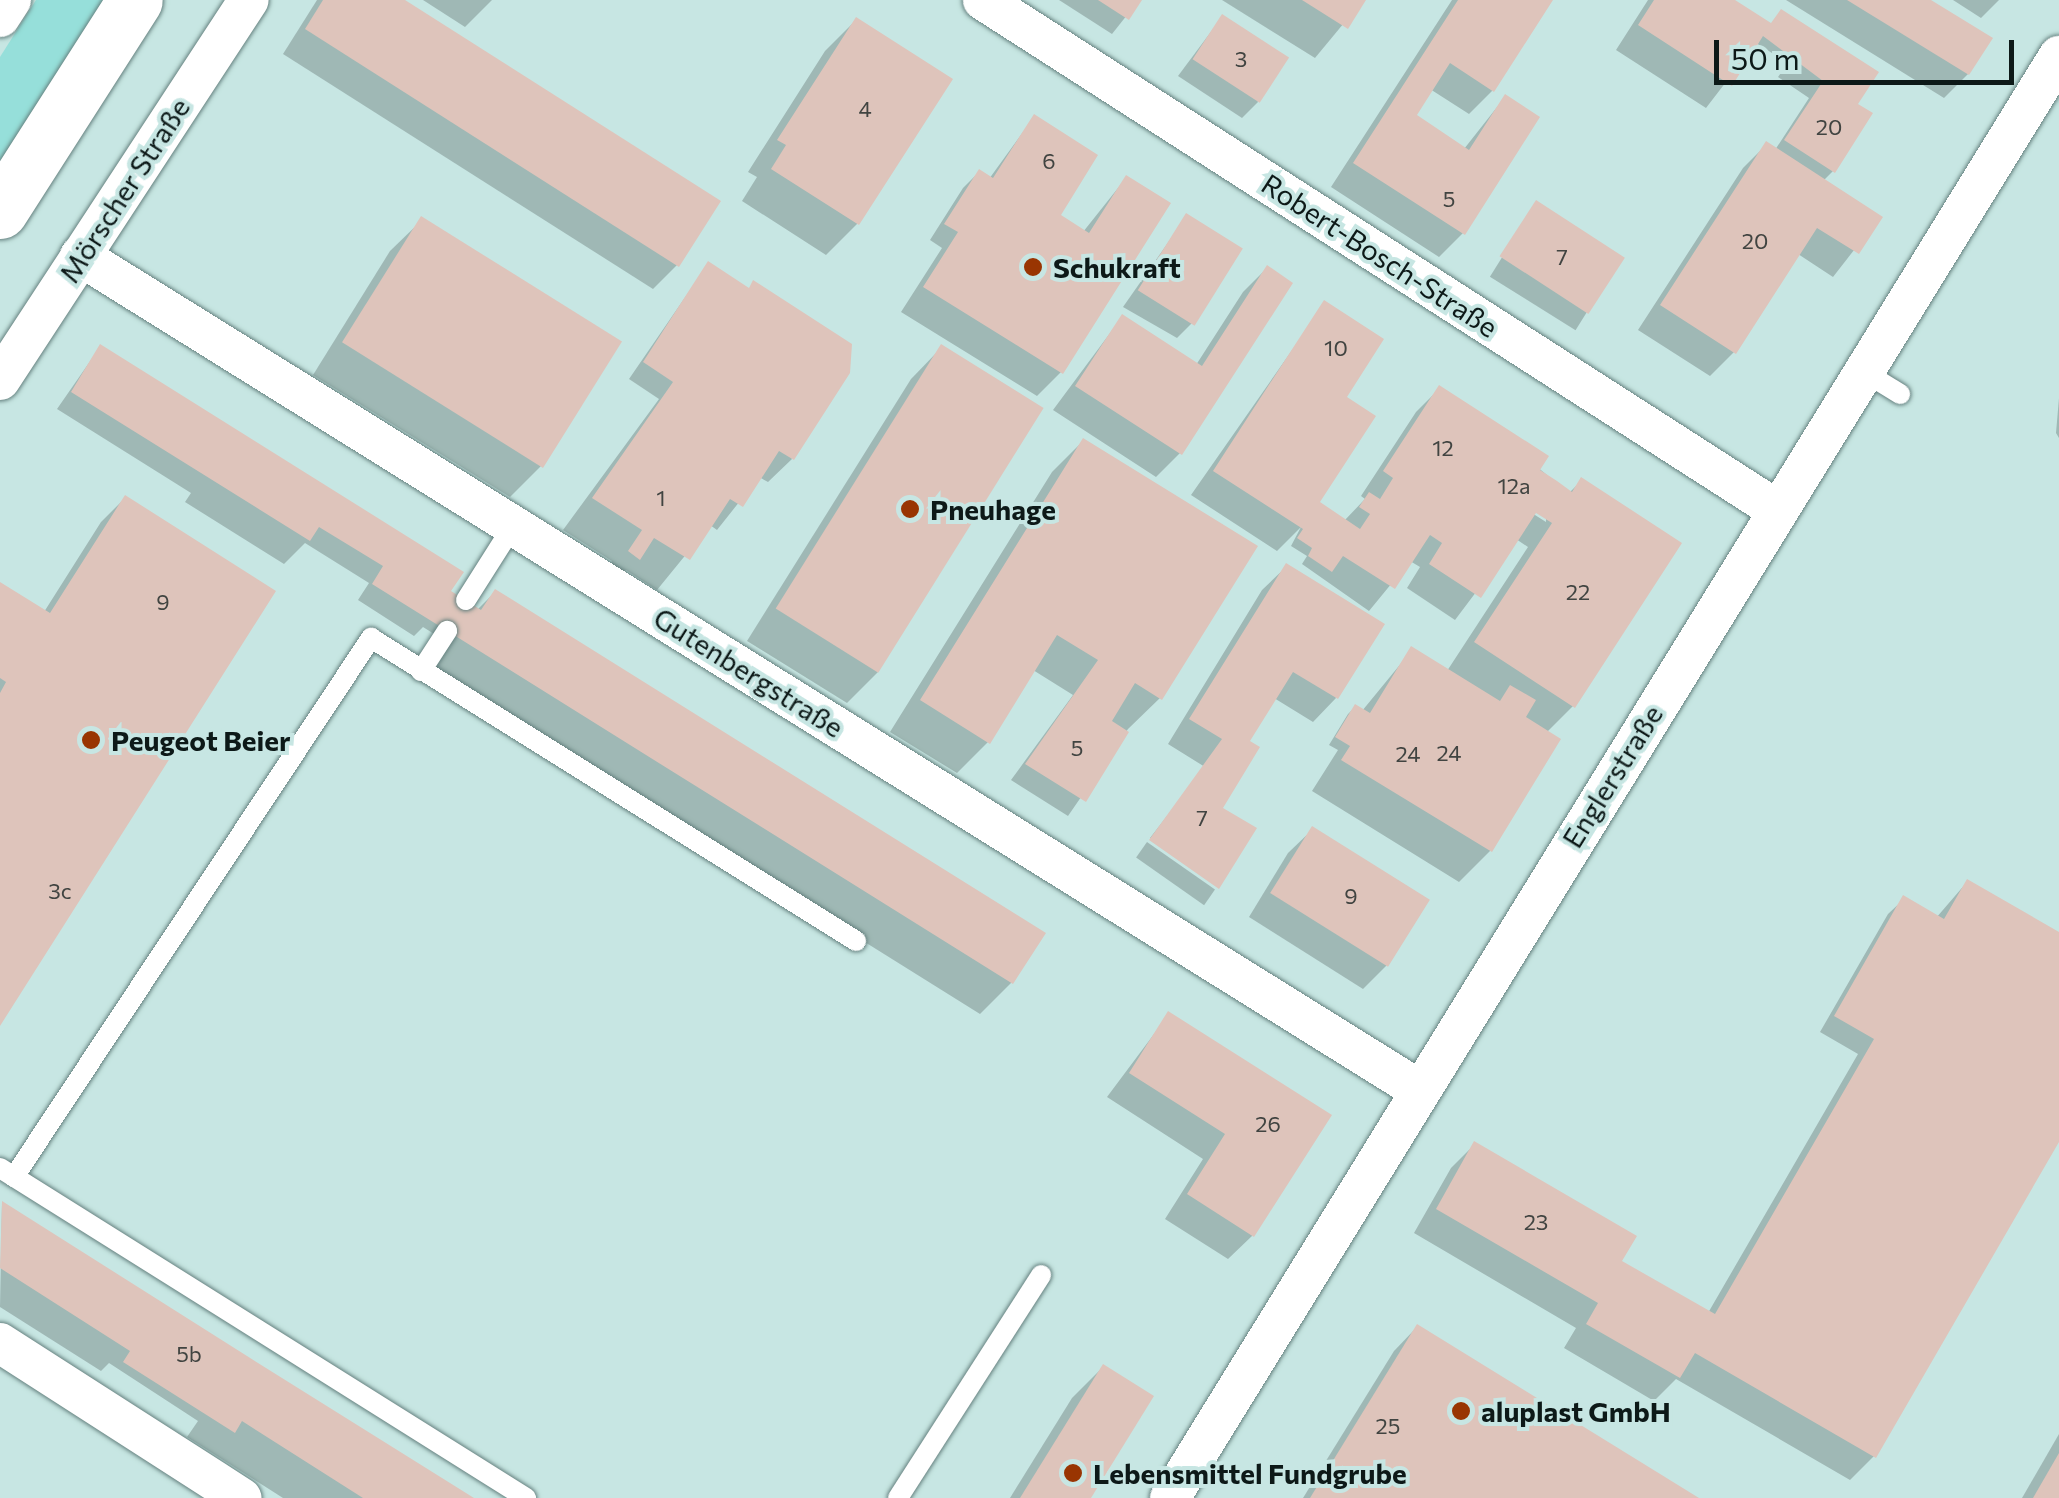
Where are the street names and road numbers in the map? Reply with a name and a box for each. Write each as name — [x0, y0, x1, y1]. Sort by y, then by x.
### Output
street label: Mörscher Straße — [52, 92, 196, 288]
street label: Robert-Bosch-Straße — [1256, 166, 1504, 344]
street label: Gutenbergstraße — [648, 600, 850, 744]
street label: Englerstraße — [1555, 698, 1669, 854]

